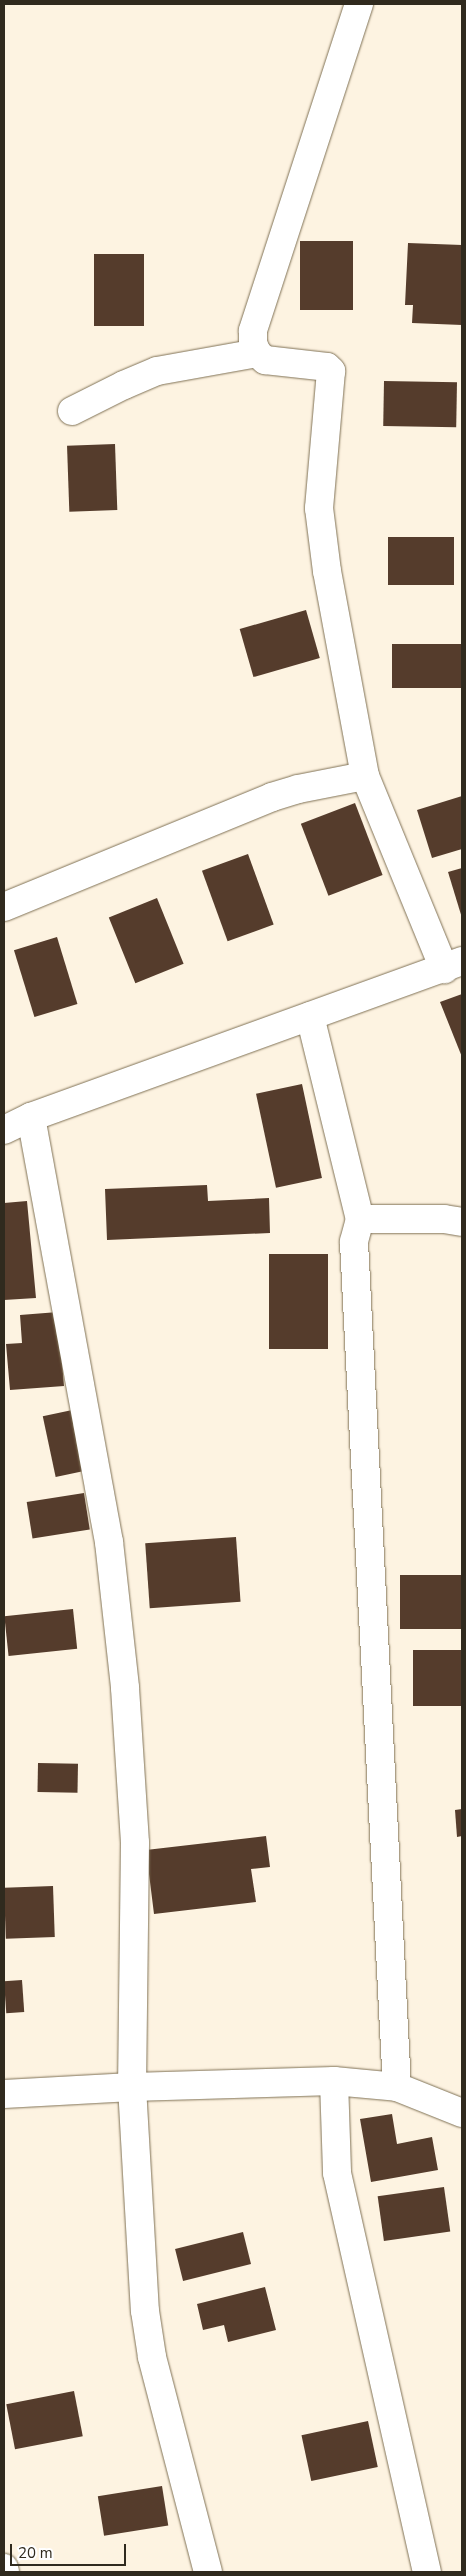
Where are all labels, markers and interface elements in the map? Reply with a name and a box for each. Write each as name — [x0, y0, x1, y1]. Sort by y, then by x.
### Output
scale bar — [12, 2534, 129, 2566]
text: 20 m — [18, 2543, 53, 2563]

